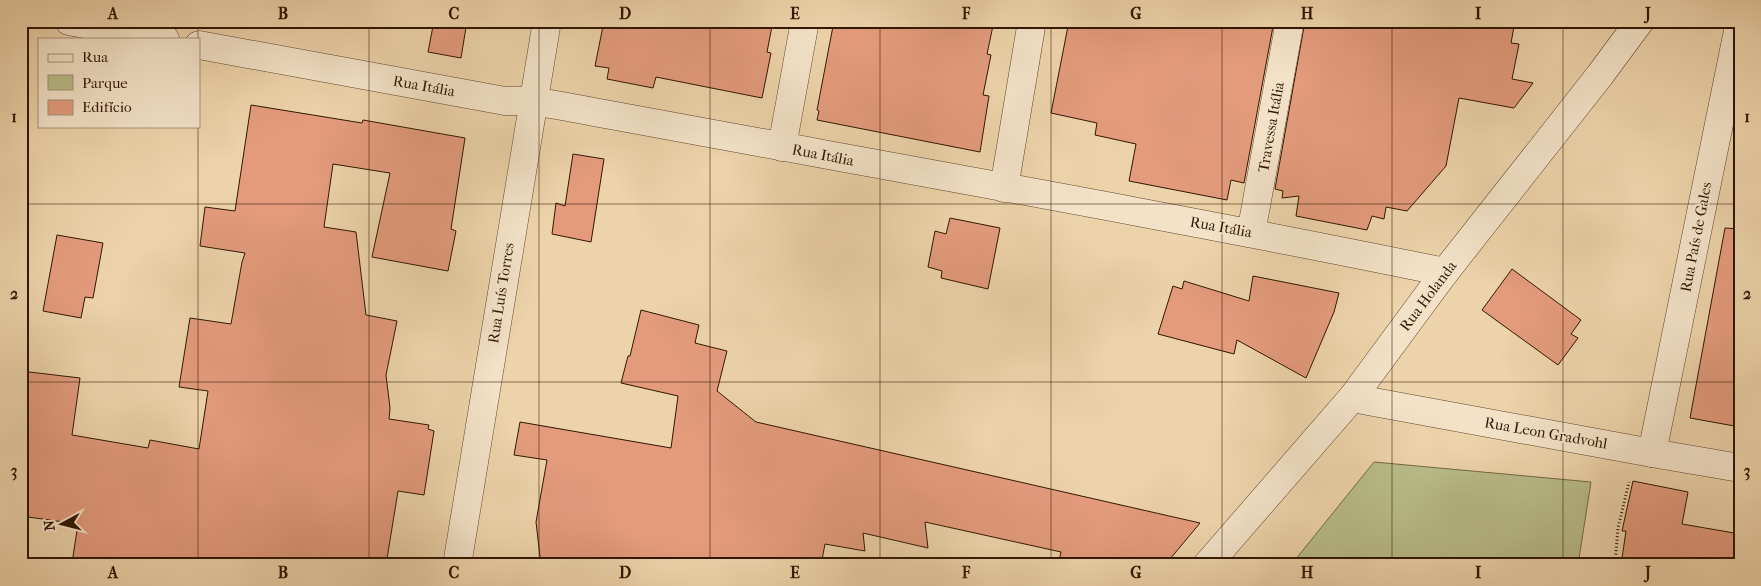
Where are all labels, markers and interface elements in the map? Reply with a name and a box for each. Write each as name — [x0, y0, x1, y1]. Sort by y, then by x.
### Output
text: A — [107, 4, 119, 23]
text: B — [278, 4, 288, 23]
text: C — [449, 4, 460, 23]
text: D — [619, 4, 631, 23]
text: E — [790, 4, 800, 23]
text: F — [961, 4, 971, 23]
text: G — [1130, 4, 1142, 23]
text: H — [1301, 4, 1314, 23]
text: I — [1475, 4, 1482, 23]
text: J — [1643, 4, 1651, 24]
legend — [38, 38, 200, 128]
text: Rua — [82, 48, 109, 66]
street label: Rua Itália — [392, 72, 458, 100]
text: Parque — [82, 74, 128, 92]
street label: Travessa Itália — [1254, 79, 1288, 174]
text: Edifício — [82, 98, 132, 116]
text: 1 — [11, 107, 17, 126]
text: 1 — [1744, 107, 1750, 126]
street label: Rua Itália — [790, 140, 857, 170]
street label: Rua País de Gales — [1677, 180, 1716, 294]
street label: Rua Itália — [1189, 213, 1255, 241]
street label: Rua Luís Torres — [484, 241, 518, 345]
street label: Rua Holanda — [1396, 256, 1461, 335]
text: 2 — [10, 284, 18, 303]
text: 2 — [1743, 284, 1751, 303]
street label: Rua Leon Gradvohl — [1483, 413, 1609, 453]
text: 3 — [11, 461, 17, 481]
text: 3 — [1744, 461, 1750, 481]
north arrow — [38, 498, 88, 548]
text: N — [40, 519, 59, 532]
text: A — [107, 563, 119, 582]
text: B — [278, 563, 288, 582]
text: C — [449, 563, 460, 582]
text: D — [619, 563, 631, 582]
text: E — [790, 563, 800, 582]
text: F — [961, 563, 971, 582]
text: G — [1130, 563, 1142, 582]
text: H — [1301, 563, 1314, 582]
text: I — [1475, 563, 1482, 582]
text: J — [1643, 563, 1651, 583]

